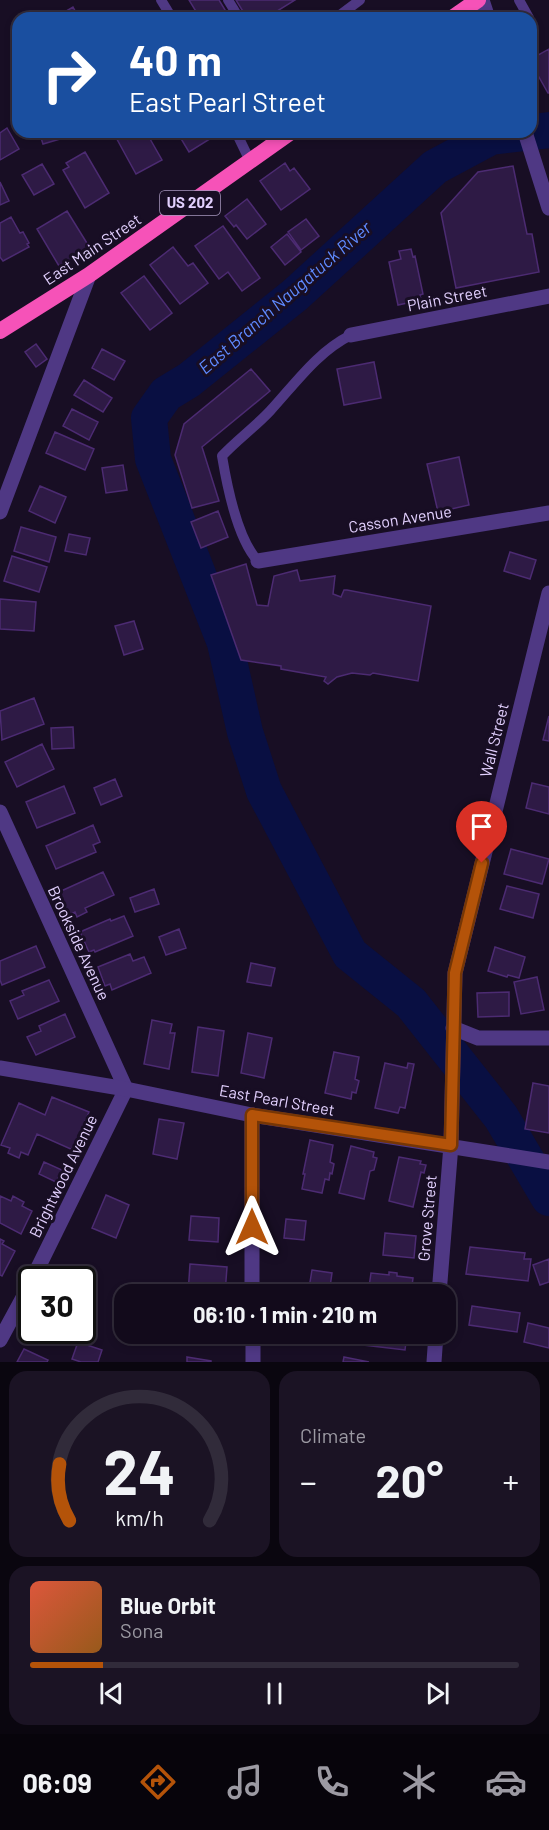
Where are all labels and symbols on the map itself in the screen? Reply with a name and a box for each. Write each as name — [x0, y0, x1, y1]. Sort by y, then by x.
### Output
road number: US 202 — [160, 191, 220, 215]
street label: East Main Street — [39, 209, 144, 288]
water label: East Branch Naugatuck River — [194, 216, 376, 378]
street label: Plain Street — [405, 280, 488, 315]
street label: Casson Avenue — [347, 501, 453, 536]
street label: Wall Street — [475, 701, 512, 779]
pin — [456, 801, 507, 863]
street label: Brookside Avenue — [45, 882, 114, 1003]
street label: East Pearl Street — [218, 1080, 336, 1119]
street label: Brightwood Avenue — [25, 1111, 101, 1240]
street label: Grove Street — [413, 1174, 440, 1262]
position arrow — [220, 1195, 284, 1259]
speed limit sign: 30 — [18, 1266, 96, 1344]

